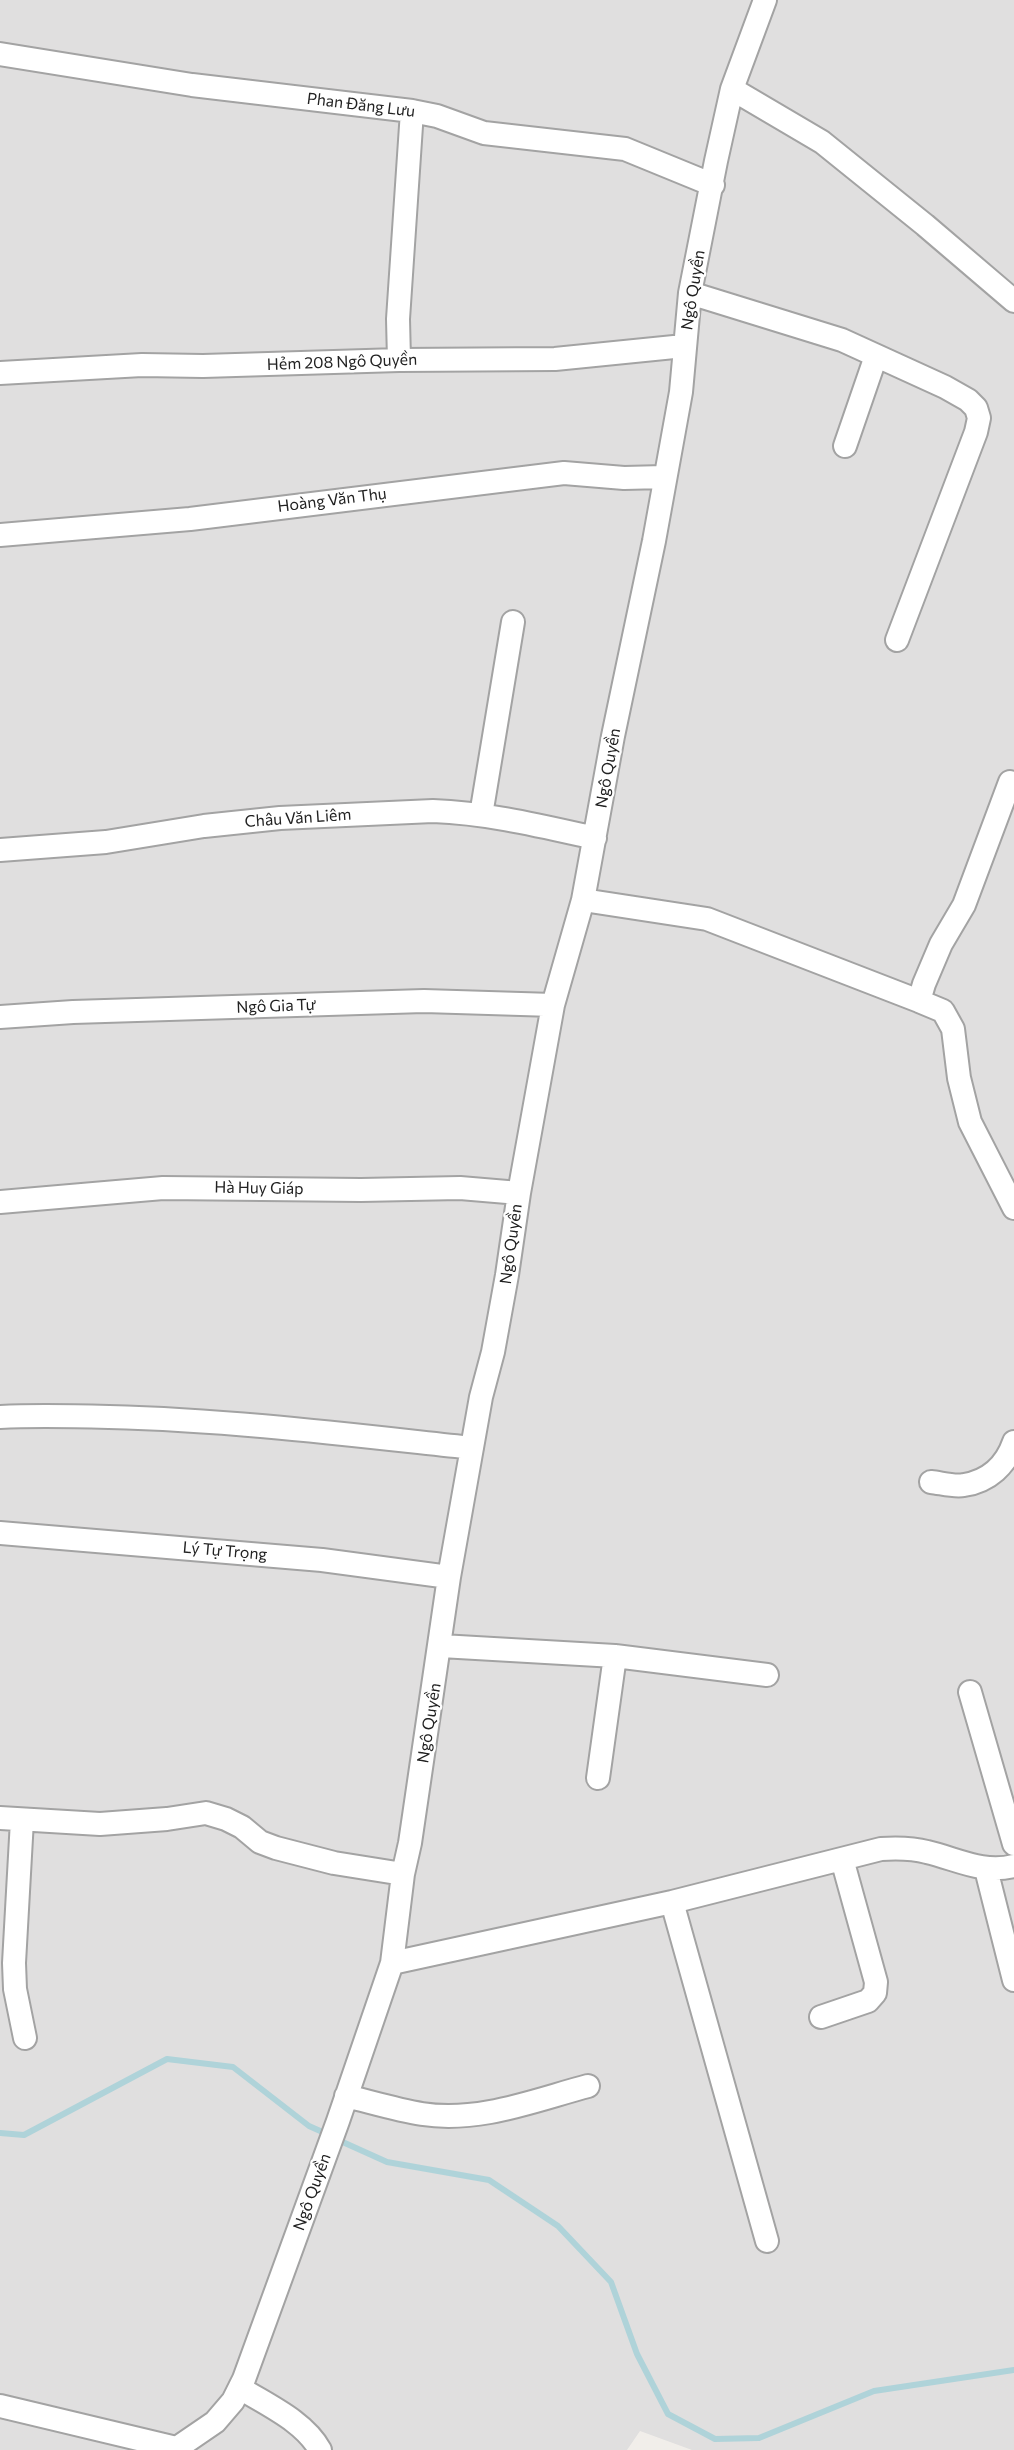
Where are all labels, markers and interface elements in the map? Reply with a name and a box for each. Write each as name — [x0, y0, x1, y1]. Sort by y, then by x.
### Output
street label: Phan Đăng Lưu — [306, 89, 416, 121]
street label: Ngô Quyền — [677, 249, 709, 331]
street label: Hẻm 208 Ngô Quyền — [267, 350, 417, 374]
street label: Hoàng Văn Thụ — [276, 484, 388, 516]
street label: Ngô Quyền — [592, 727, 624, 809]
street label: Châu Văn Liêm — [244, 805, 352, 831]
street label: Ngô Gia Tự — [236, 995, 316, 1017]
street label: Hà Huy Giáp — [214, 1178, 304, 1198]
street label: Ngô Quyền — [496, 1203, 526, 1285]
street label: Lý Tự Trọng — [182, 1538, 268, 1564]
street label: Ngô Quyền — [413, 1682, 445, 1764]
street label: Ngô Quyền — [289, 2151, 335, 2233]

